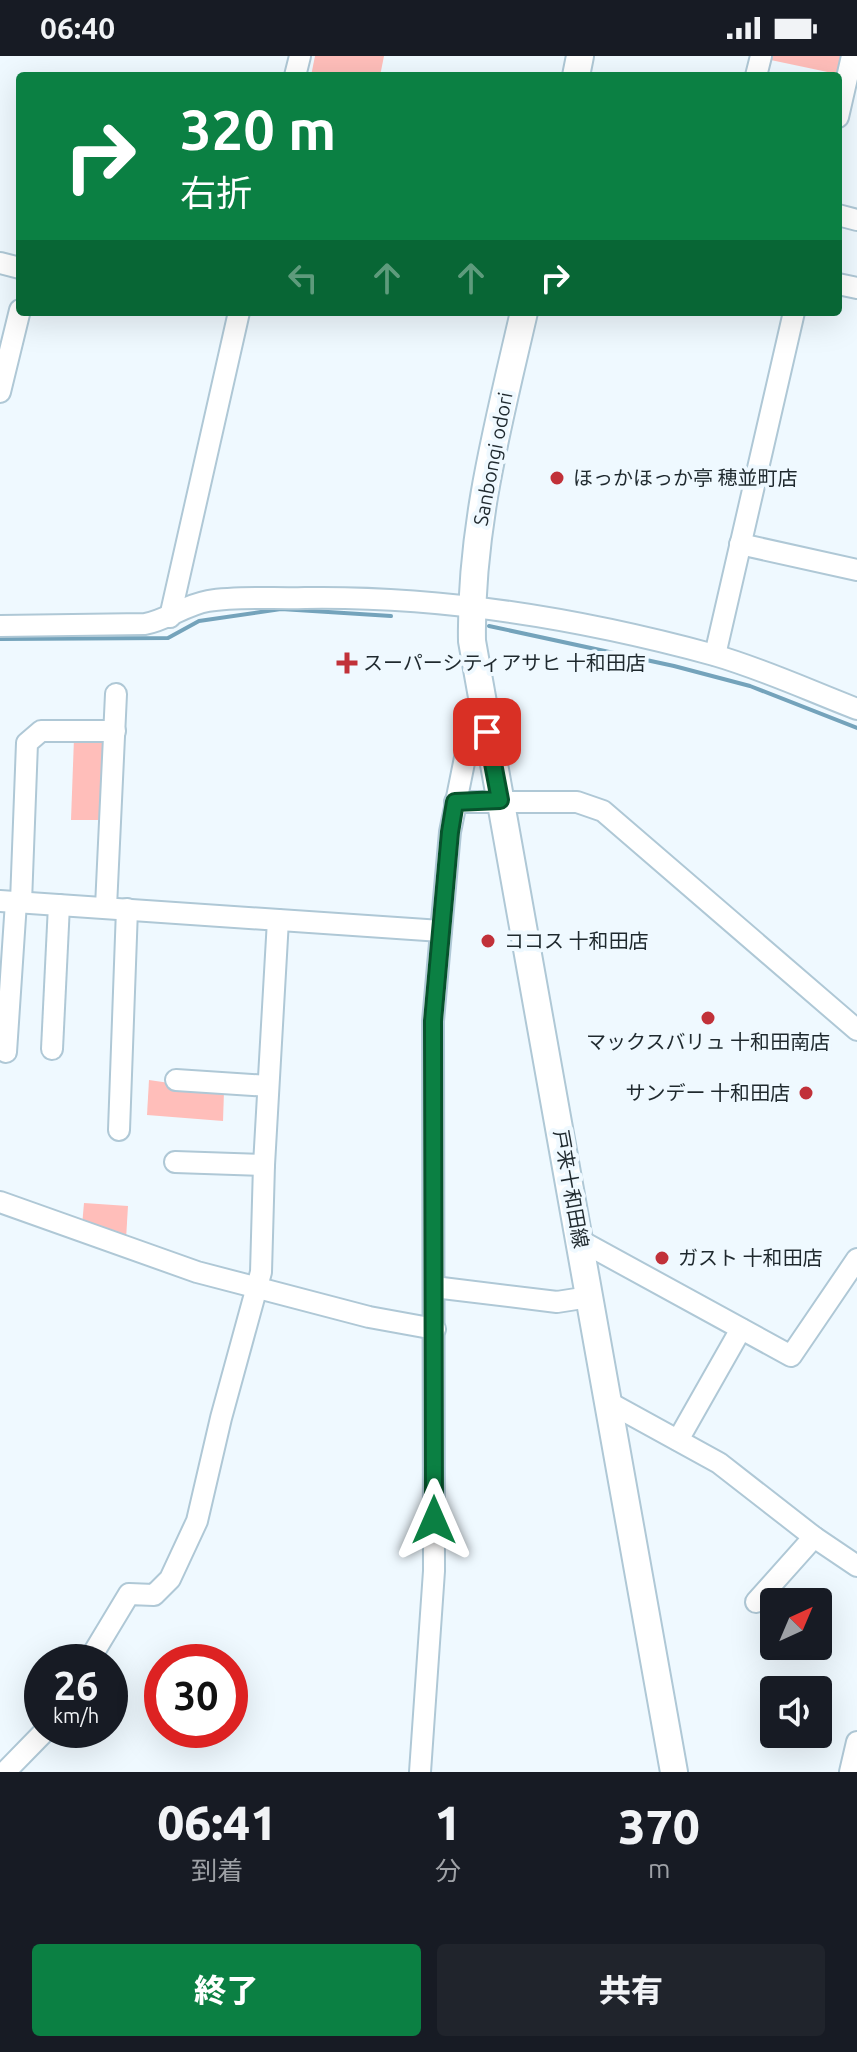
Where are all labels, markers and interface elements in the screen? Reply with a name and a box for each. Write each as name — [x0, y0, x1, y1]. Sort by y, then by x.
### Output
text: 06:40 — [40, 11, 115, 45]
text: 320 m — [180, 98, 336, 161]
icon: right — [48, 104, 152, 208]
text: 右折 — [180, 172, 252, 213]
icon: left — [281, 256, 325, 300]
icon: ahead — [365, 256, 409, 300]
icon: ahead — [449, 256, 493, 300]
icon: right — [533, 256, 577, 300]
street label: Sanbongi odori — [468, 390, 517, 528]
place label: ほっかほっか亭 穂並町店 — [573, 466, 798, 489]
marker: ほっかほっか亭 穂並町店 — [548, 469, 566, 487]
place label: スーパーシティアサヒ 十和田店 — [363, 651, 646, 674]
marker: スーパーシティアサヒ 十和田店 — [338, 654, 356, 672]
pin — [453, 698, 521, 766]
icon: arrive — [465, 710, 509, 754]
place label: ココス 十和田店 — [504, 929, 649, 952]
marker: ココス 十和田店 — [479, 932, 497, 950]
marker: マックスバリュ 十和田南店 — [699, 1009, 717, 1027]
place label: マックスバリュ 十和田南店 — [586, 1030, 830, 1053]
place label: サンデー 十和田店 — [625, 1081, 790, 1104]
marker: サンデー 十和田店 — [797, 1084, 815, 1102]
street label: 戸来十和田線 — [550, 1128, 593, 1250]
place label: ガスト 十和田店 — [678, 1246, 823, 1269]
marker: ガスト 十和田店 — [653, 1249, 671, 1267]
position arrow — [392, 1478, 476, 1562]
north arrow — [760, 1588, 832, 1660]
map controls — [760, 1588, 832, 1748]
speed limit sign: 30 — [144, 1644, 248, 1748]
text: 26 — [53, 1663, 99, 1708]
button: sound — [760, 1676, 832, 1748]
text: km/h — [53, 1704, 99, 1727]
text: 06:41 — [157, 1795, 277, 1849]
text: 1 — [434, 1795, 461, 1849]
text: 370 — [619, 1799, 700, 1853]
text: m — [648, 1854, 670, 1883]
text: 到着 — [191, 1856, 243, 1885]
text: 分 — [435, 1856, 461, 1885]
button: 終了 — [32, 1944, 421, 2036]
button: 共有 — [437, 1944, 825, 2036]

